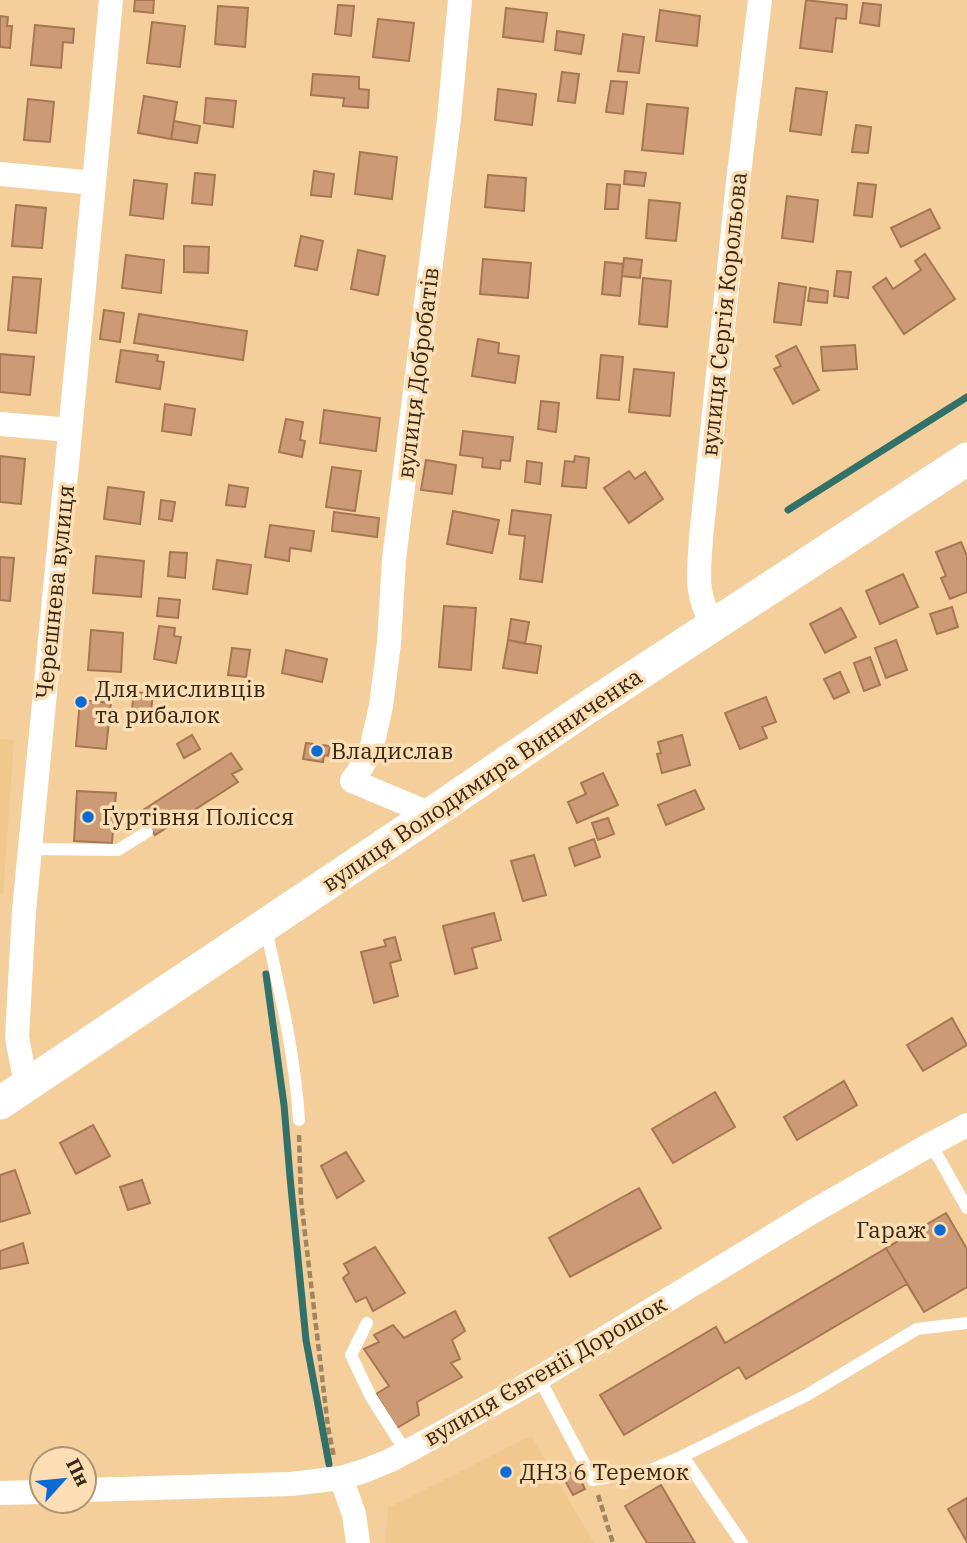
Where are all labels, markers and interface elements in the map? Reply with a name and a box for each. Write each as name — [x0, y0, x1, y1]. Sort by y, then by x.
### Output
street label: вулиця Сергія Корольова — [693, 170, 753, 458]
street label: вулиця Добробатів — [389, 265, 445, 480]
street label: Черешнева вулиця — [28, 483, 80, 701]
street label: вулиця Володимира Винниченка — [316, 661, 647, 898]
place label: Для мисливців та рибалок — [95, 673, 266, 729]
marker: Для мисливців та рибалок — [73, 694, 89, 710]
place label: Владислав — [331, 735, 453, 765]
marker: Владислав — [309, 743, 325, 759]
place label: Ґуртівня Полісся — [102, 801, 294, 831]
marker: Ґуртівня Полісся — [80, 809, 96, 825]
place label: Гараж — [856, 1214, 927, 1244]
marker: Гараж — [932, 1222, 948, 1238]
street label: вулиця Євгенії Дорошок — [418, 1288, 672, 1452]
north arrow — [28, 1445, 98, 1515]
text: Пн — [61, 1454, 95, 1490]
place label: ДНЗ 6 Теремок — [520, 1456, 690, 1486]
marker: ДНЗ 6 Теремок — [498, 1464, 514, 1480]

